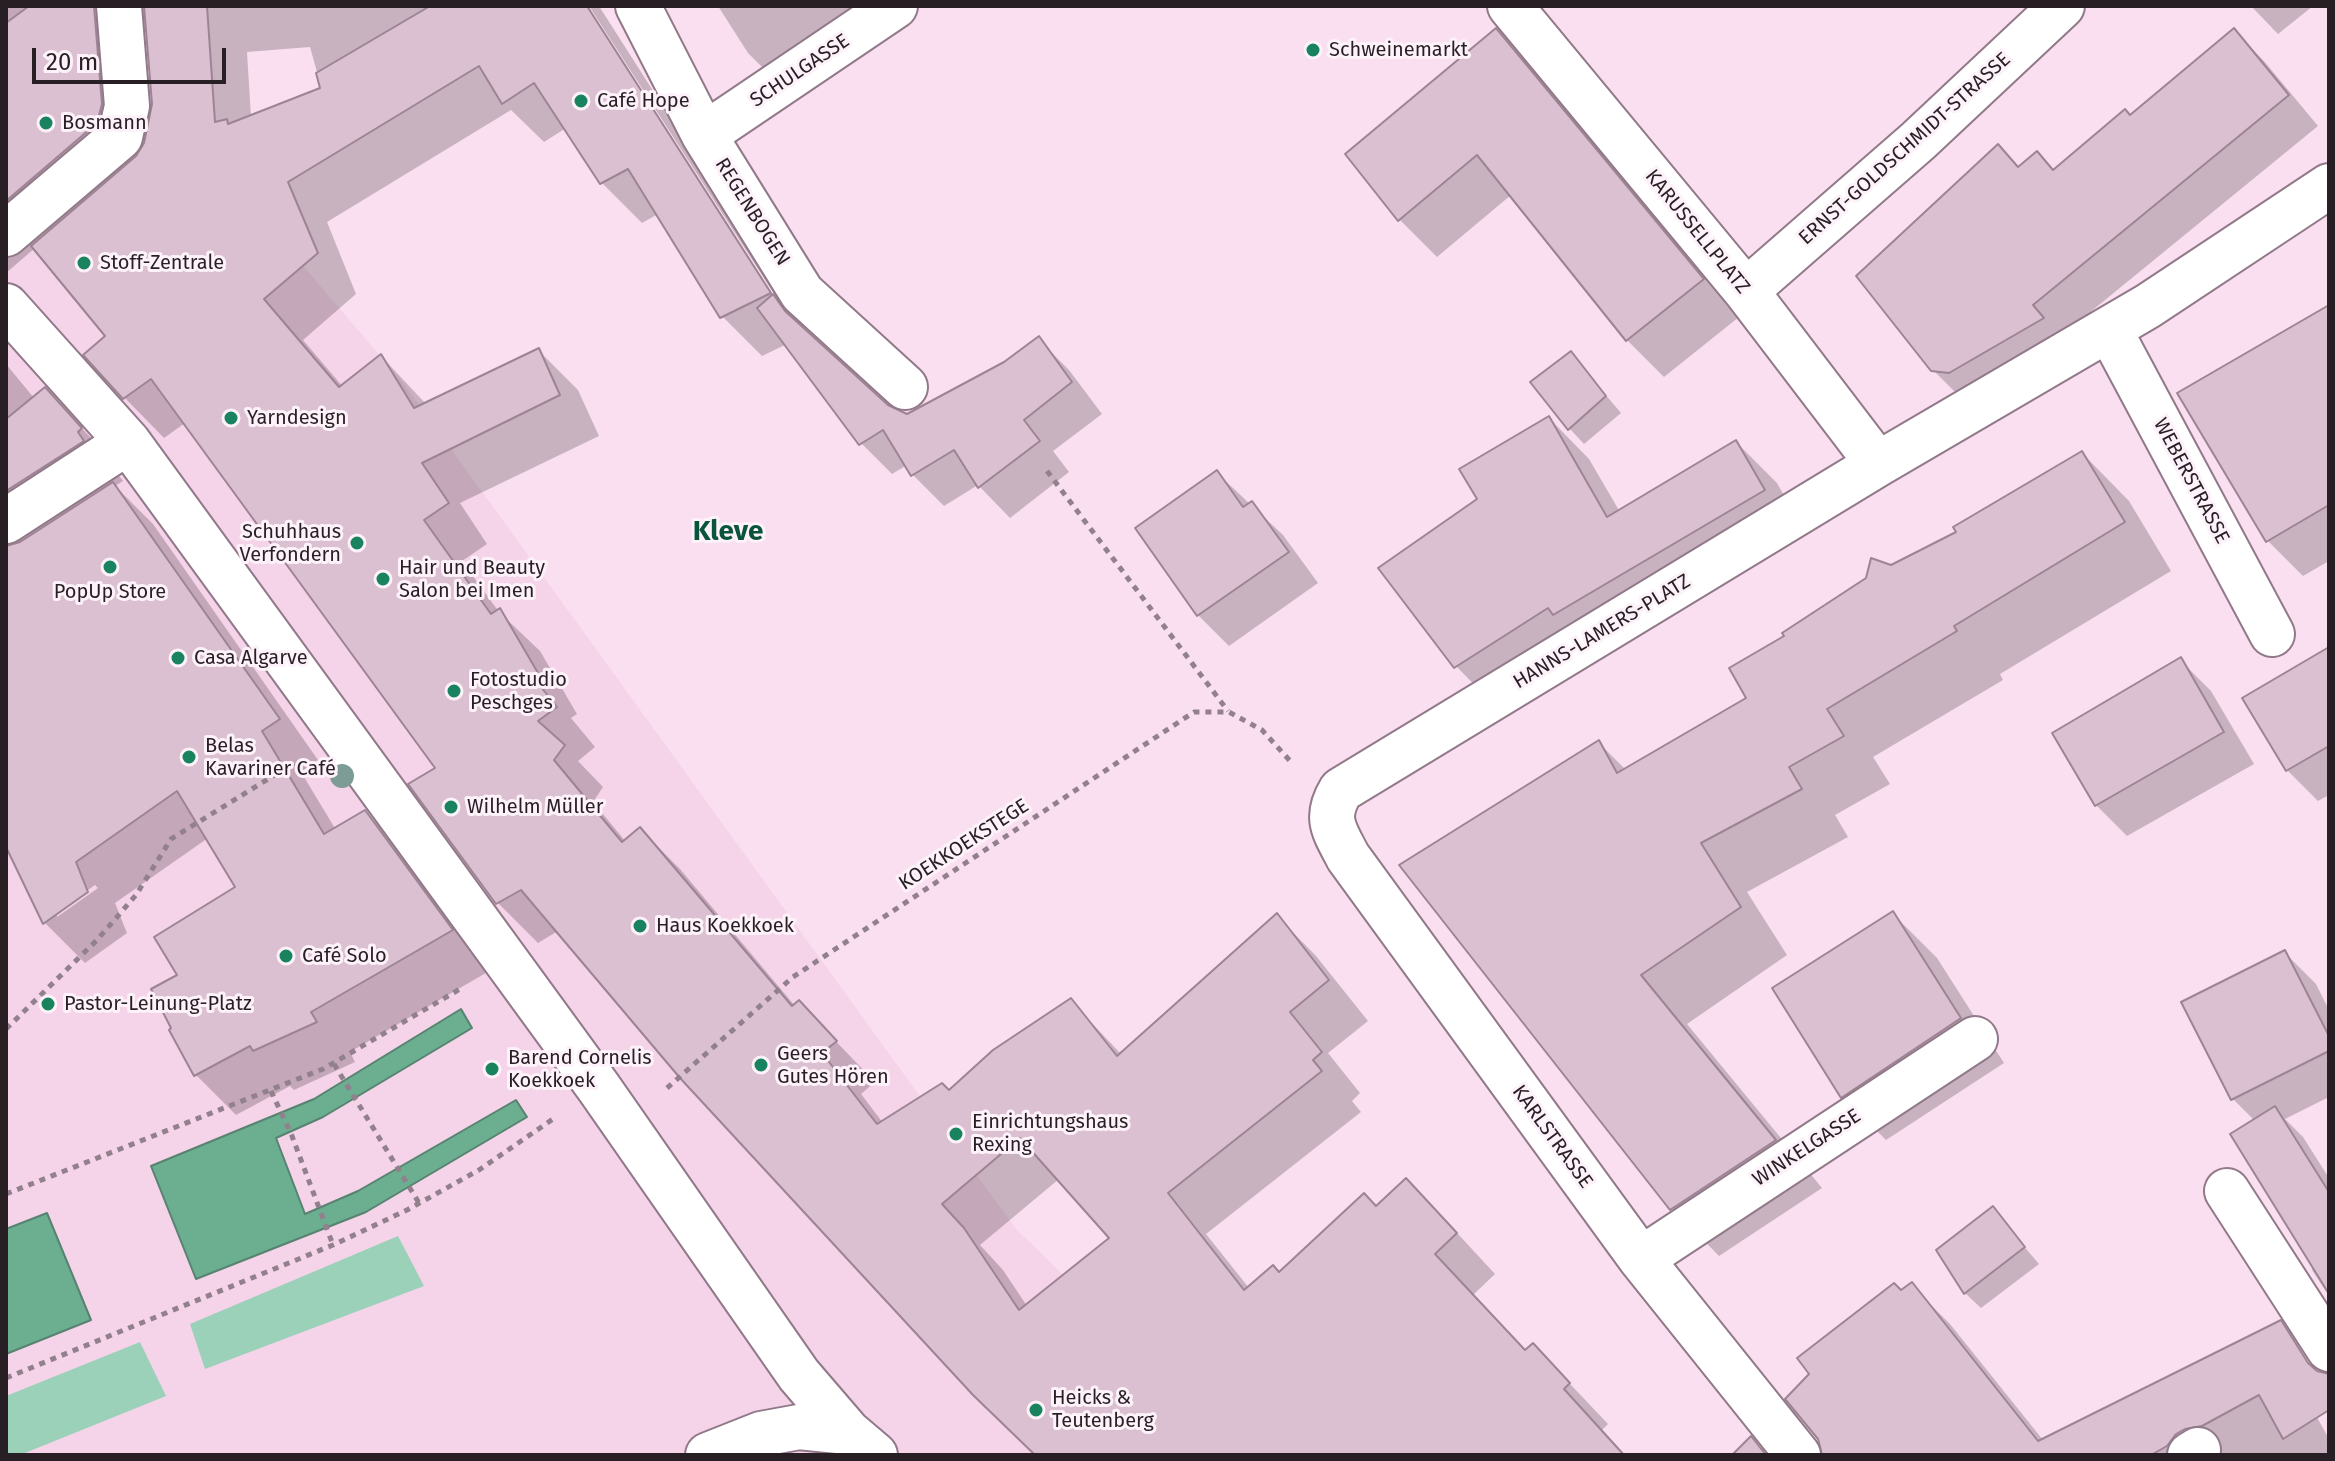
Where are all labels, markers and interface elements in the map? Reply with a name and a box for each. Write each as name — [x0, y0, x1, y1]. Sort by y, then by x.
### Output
street label: SCHULGASSE — [746, 29, 854, 113]
scale bar — [36, 32, 230, 82]
place label: Schweinemarkt — [1329, 38, 1468, 62]
marker: Schweinemarkt — [1304, 41, 1322, 59]
text: 20 m — [46, 48, 98, 76]
street label: ERNST-GOLDSCHMIDT-STRASSE — [1794, 48, 2016, 250]
place label: Café Hope — [597, 89, 690, 113]
marker: Café Hope — [572, 92, 590, 110]
place label: Bosmann — [62, 111, 147, 135]
marker: Bosmann — [37, 114, 55, 132]
street label: REGENBOGEN — [709, 154, 795, 270]
street label: KARUSSELLPLATZ — [1640, 165, 1754, 299]
place label: Stoff-Zentrale — [100, 251, 224, 275]
marker: Stoff-Zentrale — [75, 254, 93, 272]
place label: Yarndesign — [247, 406, 347, 430]
marker: Yarndesign — [222, 409, 240, 427]
street label: WEBERSTRASSE — [2148, 414, 2234, 548]
district label: Kleve — [693, 515, 763, 549]
place label: Schuhhaus Verfondern — [240, 520, 341, 567]
marker: Schuhhaus Verfondern — [348, 534, 366, 552]
place label: Hair und Beauty Salon bei Imen — [399, 556, 545, 603]
marker: PopUp Store — [101, 558, 119, 576]
marker: Hair und Beauty Salon bei Imen — [374, 570, 392, 588]
street label: HANNS-LAMERS-PLATZ — [1509, 570, 1695, 694]
place label: PopUp Store — [54, 580, 166, 604]
place label: Casa Algarve — [194, 646, 308, 670]
marker: Casa Algarve — [169, 649, 187, 667]
place label: Fotostudio Peschges — [470, 668, 567, 715]
marker: Fotostudio Peschges — [445, 682, 463, 700]
place label: Belas Kavariner Café — [205, 734, 336, 781]
marker: Belas Kavariner Café — [180, 748, 198, 766]
street label: KOEKKOEKSTEGE — [895, 794, 1033, 896]
place label: Wilhelm Müller — [467, 795, 603, 819]
marker: Wilhelm Müller — [442, 798, 460, 816]
place label: Haus Koekkoek — [656, 914, 794, 938]
marker: Haus Koekkoek — [631, 917, 649, 935]
place label: Café Solo — [302, 944, 387, 968]
marker: Café Solo — [277, 947, 295, 965]
place label: Pastor-Leinung-Platz — [64, 992, 252, 1016]
marker: Pastor-Leinung-Platz — [39, 995, 57, 1013]
place label: Geers Gutes Hören — [777, 1042, 889, 1089]
place label: Barend Cornelis Koekkoek — [508, 1046, 652, 1093]
marker: Geers Gutes Hören — [752, 1056, 770, 1074]
marker: Barend Cornelis Koekkoek — [483, 1060, 501, 1078]
street label: KARLSTRASSE — [1507, 1081, 1597, 1193]
street label: WINKELGASSE — [1748, 1104, 1866, 1192]
place label: Einrichtungshaus Rexing — [972, 1110, 1128, 1157]
marker: Einrichtungshaus Rexing — [947, 1125, 965, 1143]
place label: Heicks & Teutenberg — [1052, 1386, 1154, 1433]
marker: Heicks & Teutenberg — [1027, 1401, 1045, 1419]

